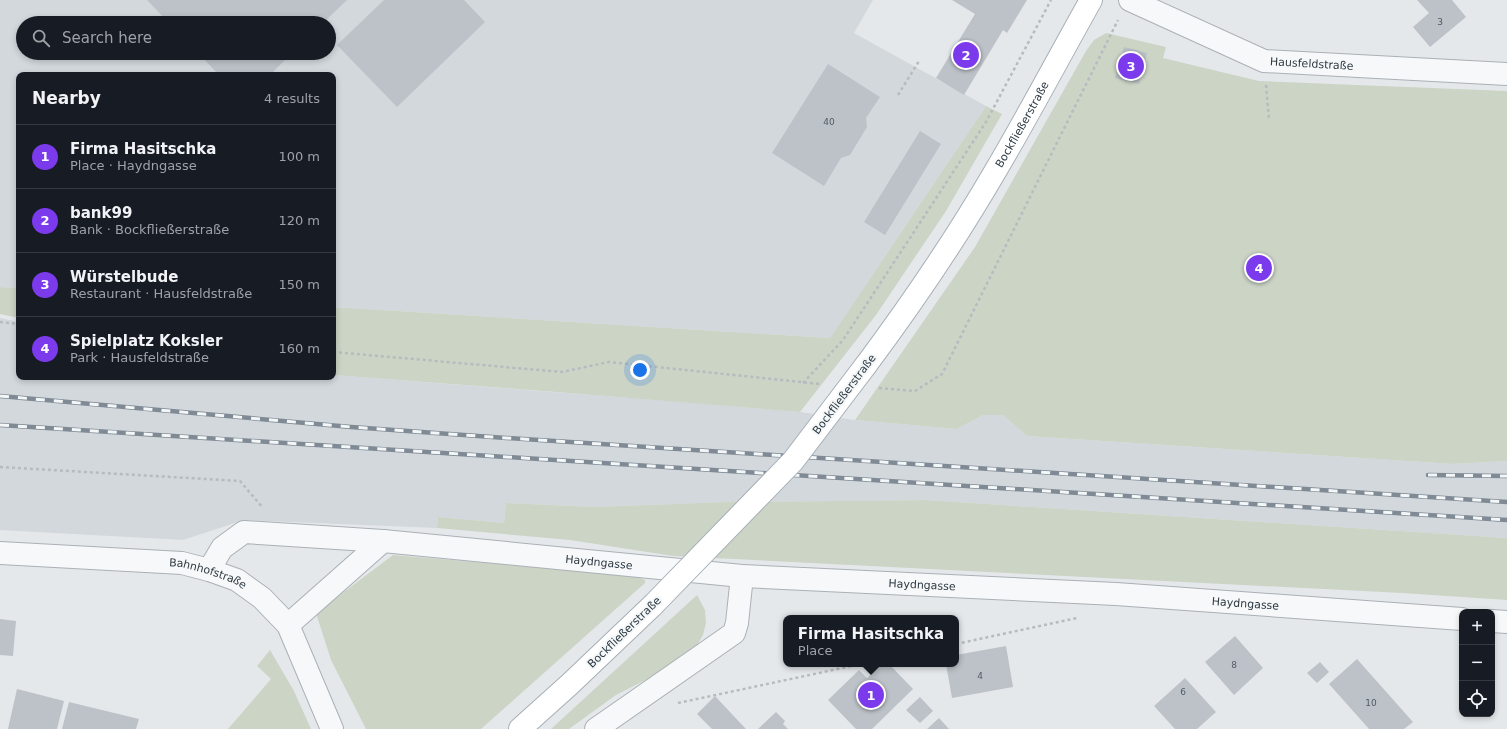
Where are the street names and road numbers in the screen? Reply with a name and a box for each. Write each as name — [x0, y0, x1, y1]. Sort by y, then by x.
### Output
street label: Hausfeldstraße — [1270, 55, 1354, 73]
street label: Bockfließerstraße — [993, 79, 1052, 170]
street label: Bockfließerstraße — [810, 352, 879, 437]
street label: Haydngasse — [565, 553, 633, 572]
street label: Bahnhofstraße — [169, 556, 249, 592]
street label: Haydngasse — [888, 577, 956, 593]
street label: Bockfließerstraße — [585, 594, 664, 671]
street label: Haydngasse — [1211, 595, 1280, 613]

